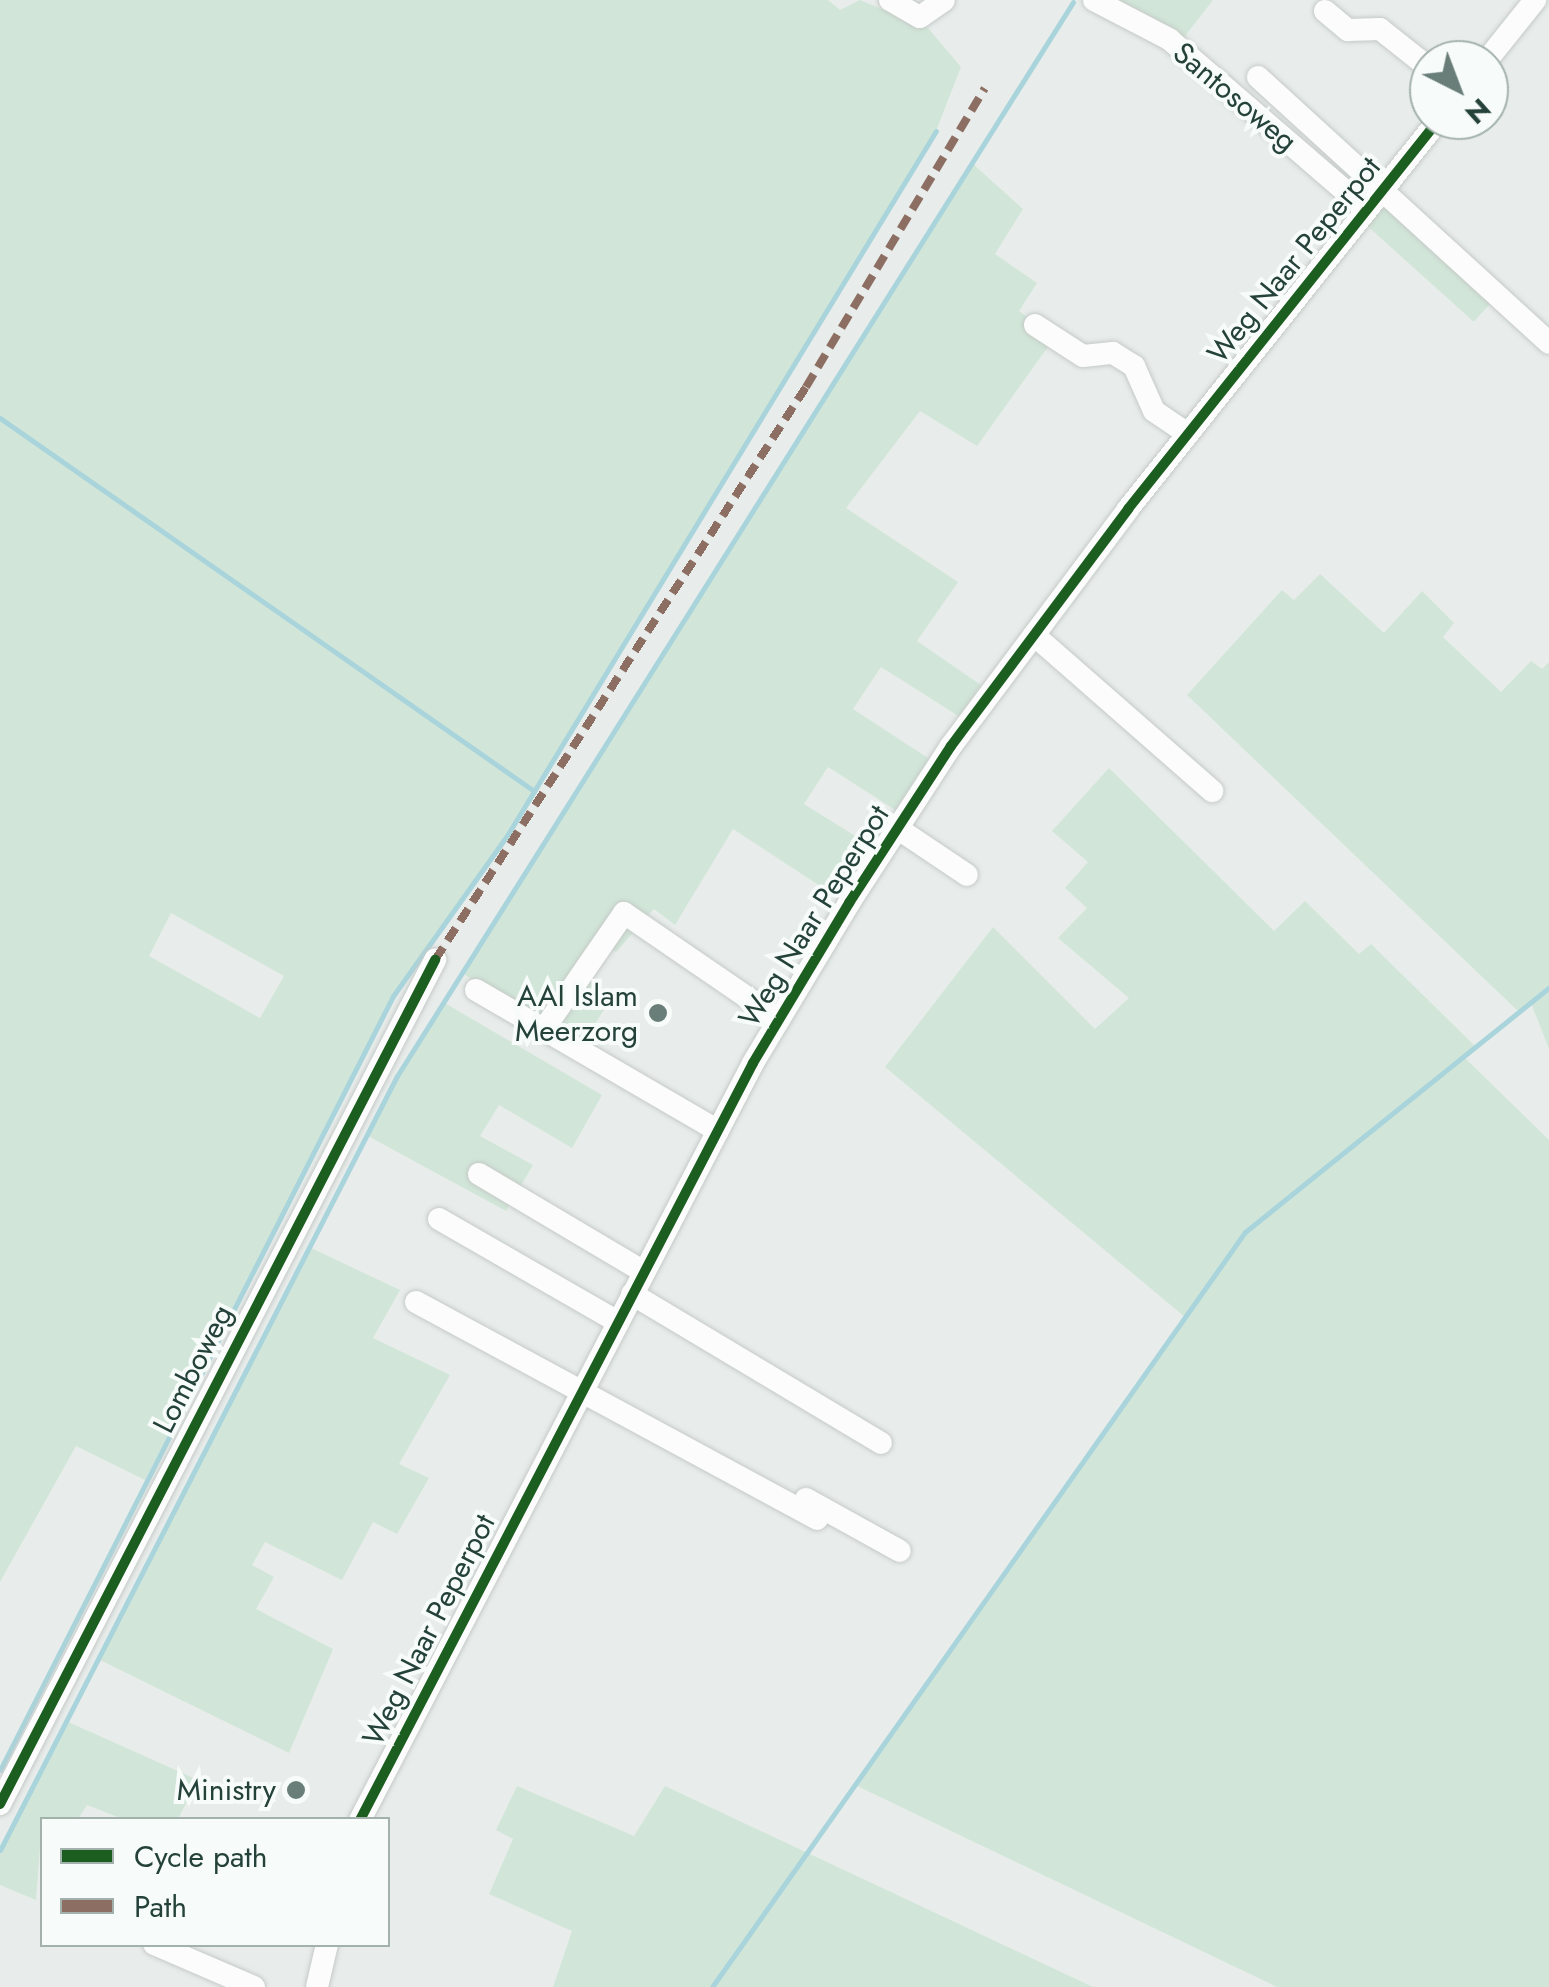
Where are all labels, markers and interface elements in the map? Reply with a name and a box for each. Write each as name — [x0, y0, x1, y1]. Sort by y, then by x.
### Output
street label: Santosoweg — [1166, 35, 1304, 159]
north arrow — [1409, 40, 1509, 140]
text: N — [1456, 89, 1500, 134]
street label: Weg Naar Peperpot — [1200, 150, 1388, 370]
street label: Weg Naar Peperpot — [731, 798, 897, 1034]
place label: AAI Islam Meerzorg — [515, 978, 638, 1048]
marker: AAI Islam Meerzorg — [647, 1002, 669, 1024]
street label: Lomboweg — [145, 1299, 241, 1439]
street label: Weg Naar Peperpot — [355, 1508, 503, 1752]
place label: Ministry — [177, 1772, 276, 1808]
marker: Ministry — [285, 1779, 307, 1801]
legend — [40, 1817, 390, 1947]
text: Cycle path — [134, 1835, 267, 1878]
text: Path — [134, 1885, 187, 1928]

